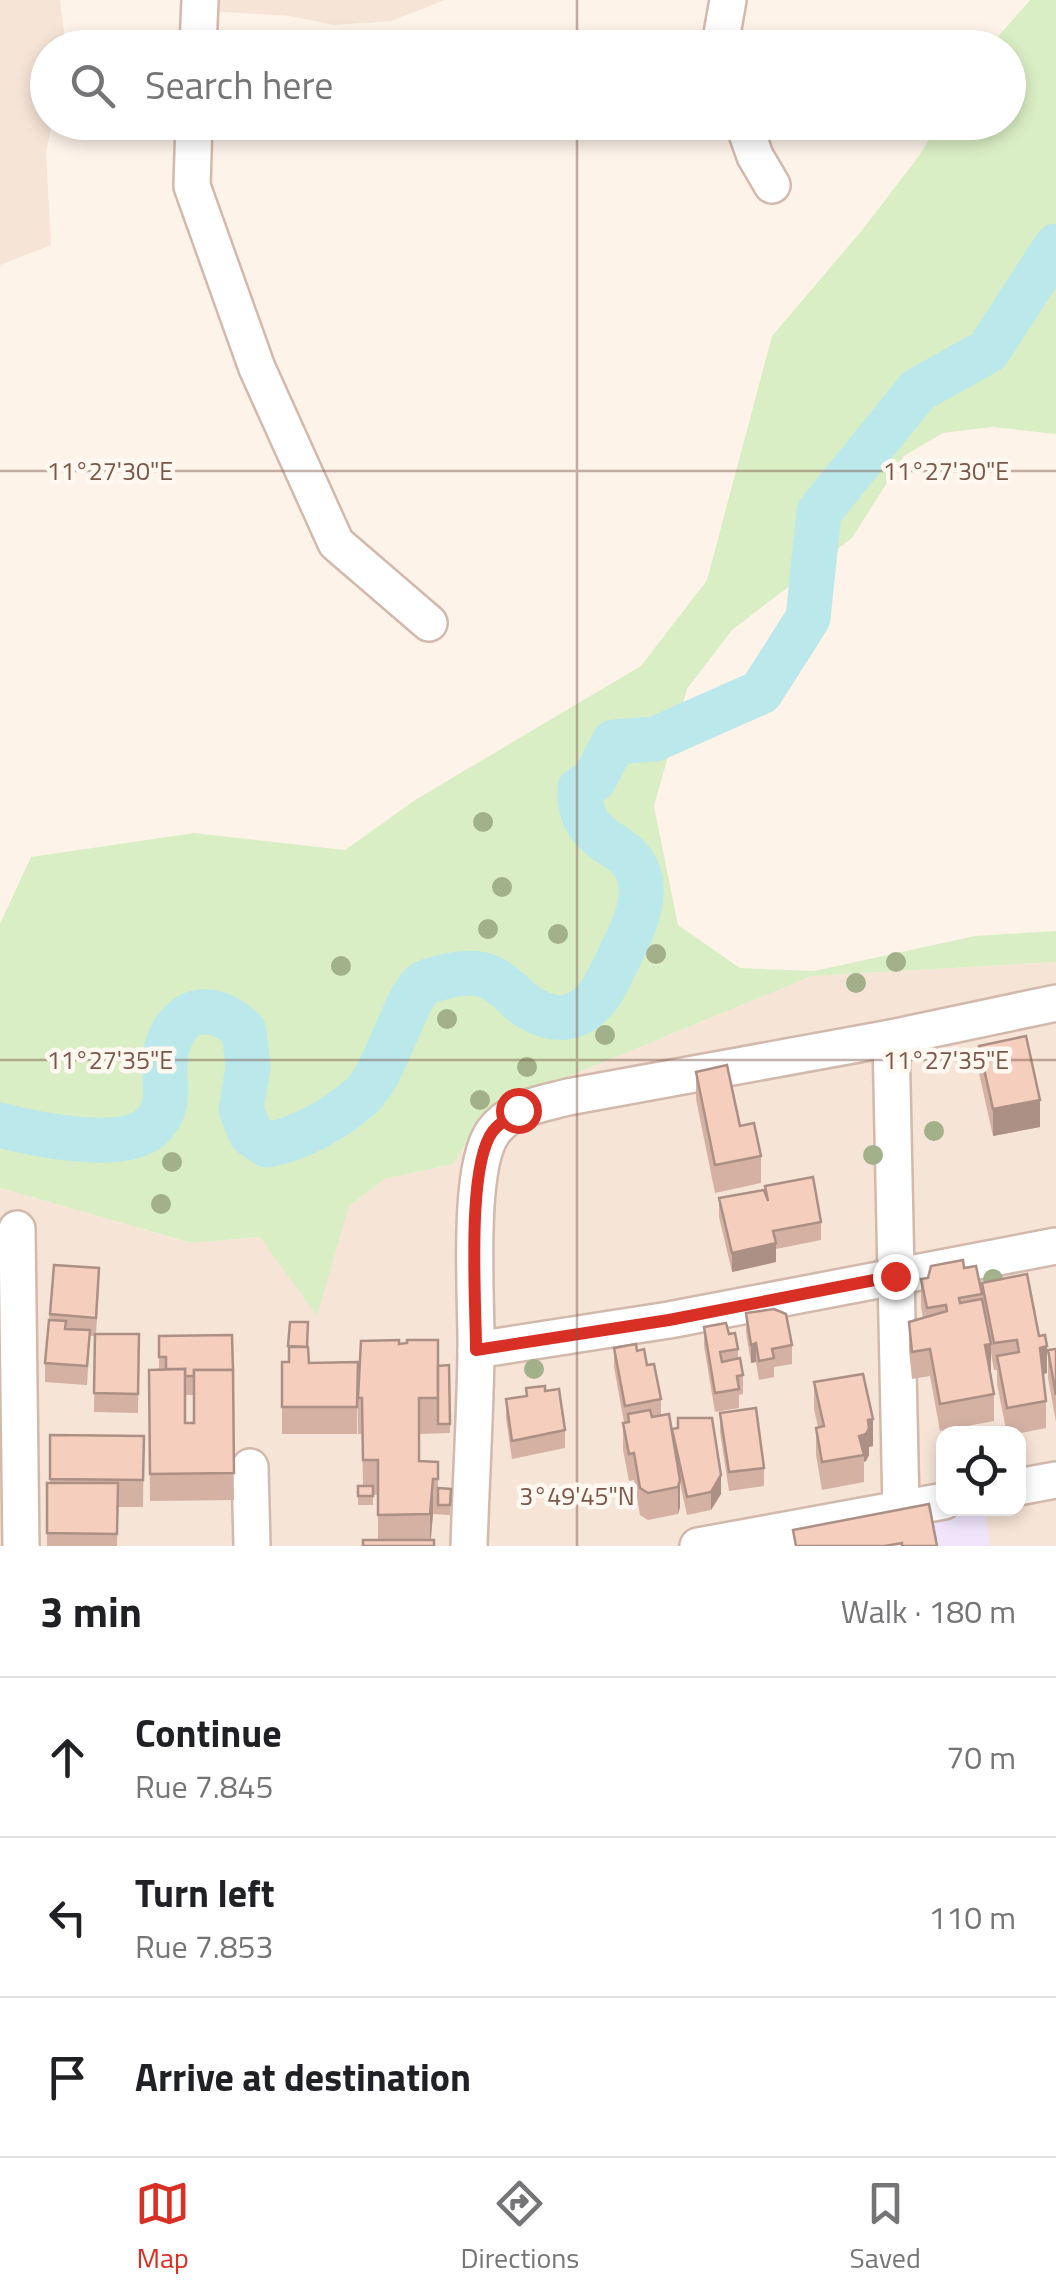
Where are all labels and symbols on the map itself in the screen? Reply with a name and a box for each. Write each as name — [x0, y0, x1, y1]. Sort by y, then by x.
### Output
text: 11°27'30"E — [47, 452, 173, 490]
text: 11°27'30"E — [883, 452, 1009, 490]
text: 11°27'35"E — [47, 1041, 173, 1079]
text: 11°27'35"E — [883, 1041, 1009, 1079]
route start — [496, 1088, 542, 1134]
route end — [873, 1254, 919, 1300]
text: 3°49'45"N — [519, 1477, 635, 1515]

